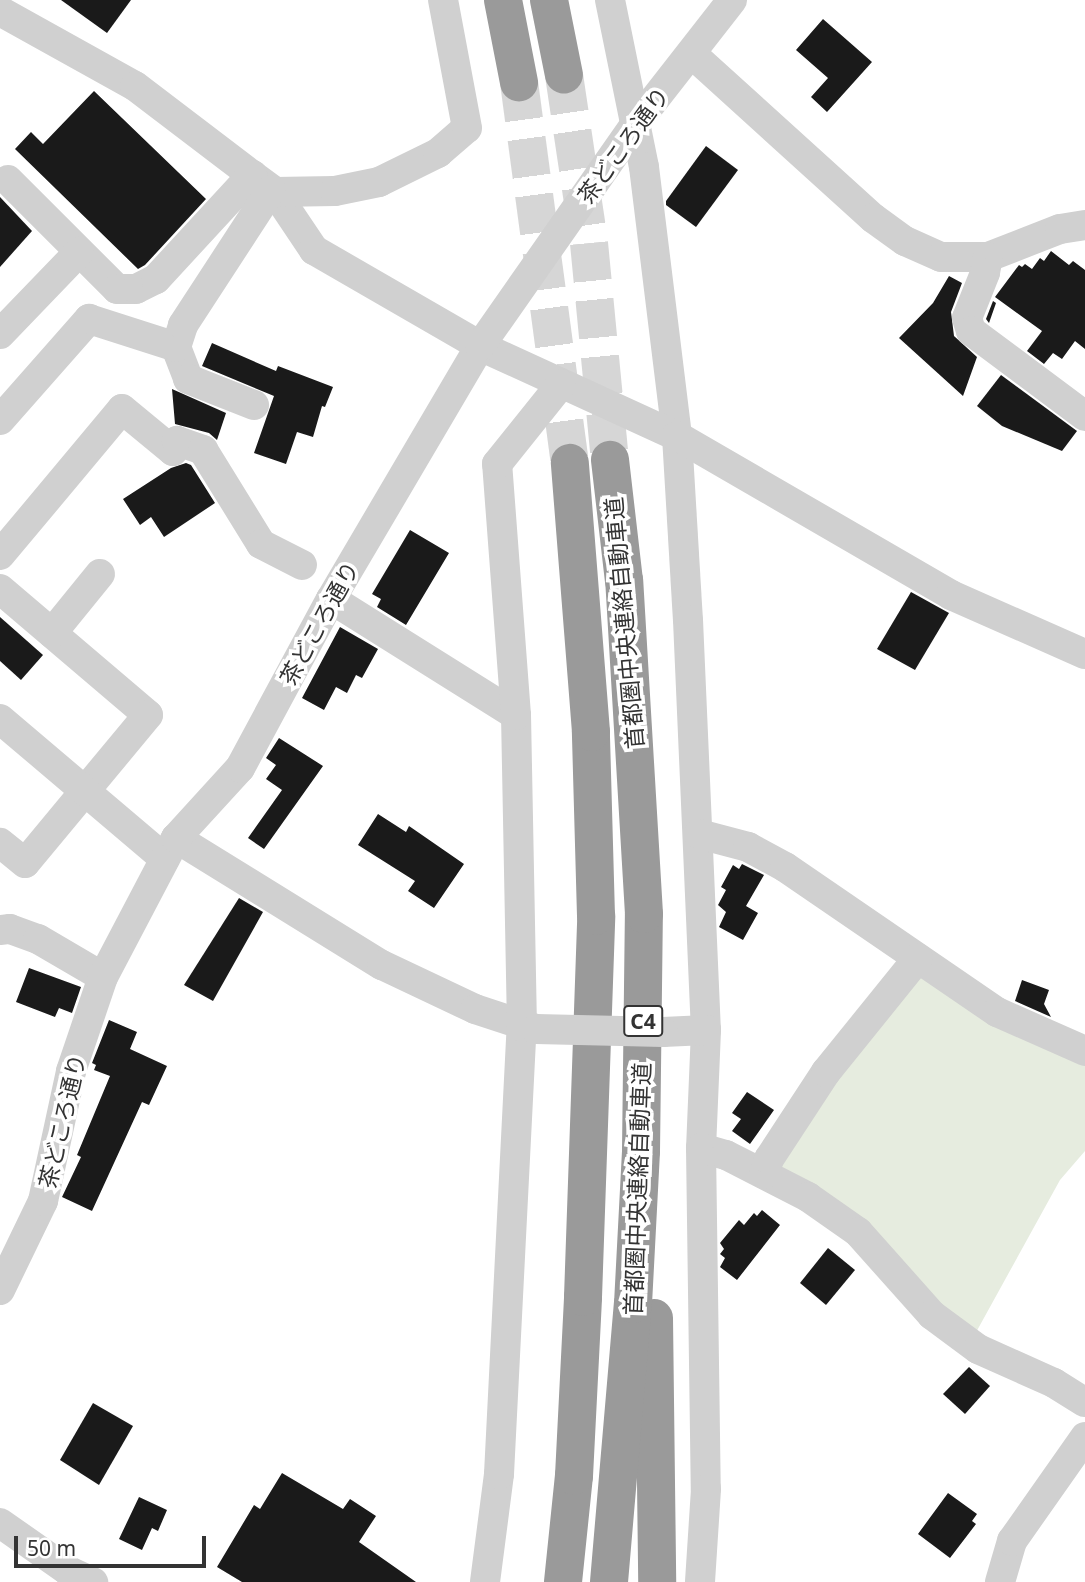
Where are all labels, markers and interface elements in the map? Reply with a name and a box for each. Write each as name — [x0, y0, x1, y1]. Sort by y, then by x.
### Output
street label: 茶どころ通り — [571, 81, 675, 209]
street label: 首都圏中央連絡自動車道 — [599, 496, 649, 750]
street label: 茶どころ通り — [273, 556, 365, 690]
road number: C4 — [622, 1004, 664, 1038]
street label: 茶どころ通り — [33, 1051, 91, 1191]
street label: 首都圏中央連絡自動車道 — [619, 1062, 655, 1316]
scale bar — [18, 1522, 210, 1566]
text: 50 m — [27, 1534, 76, 1562]

